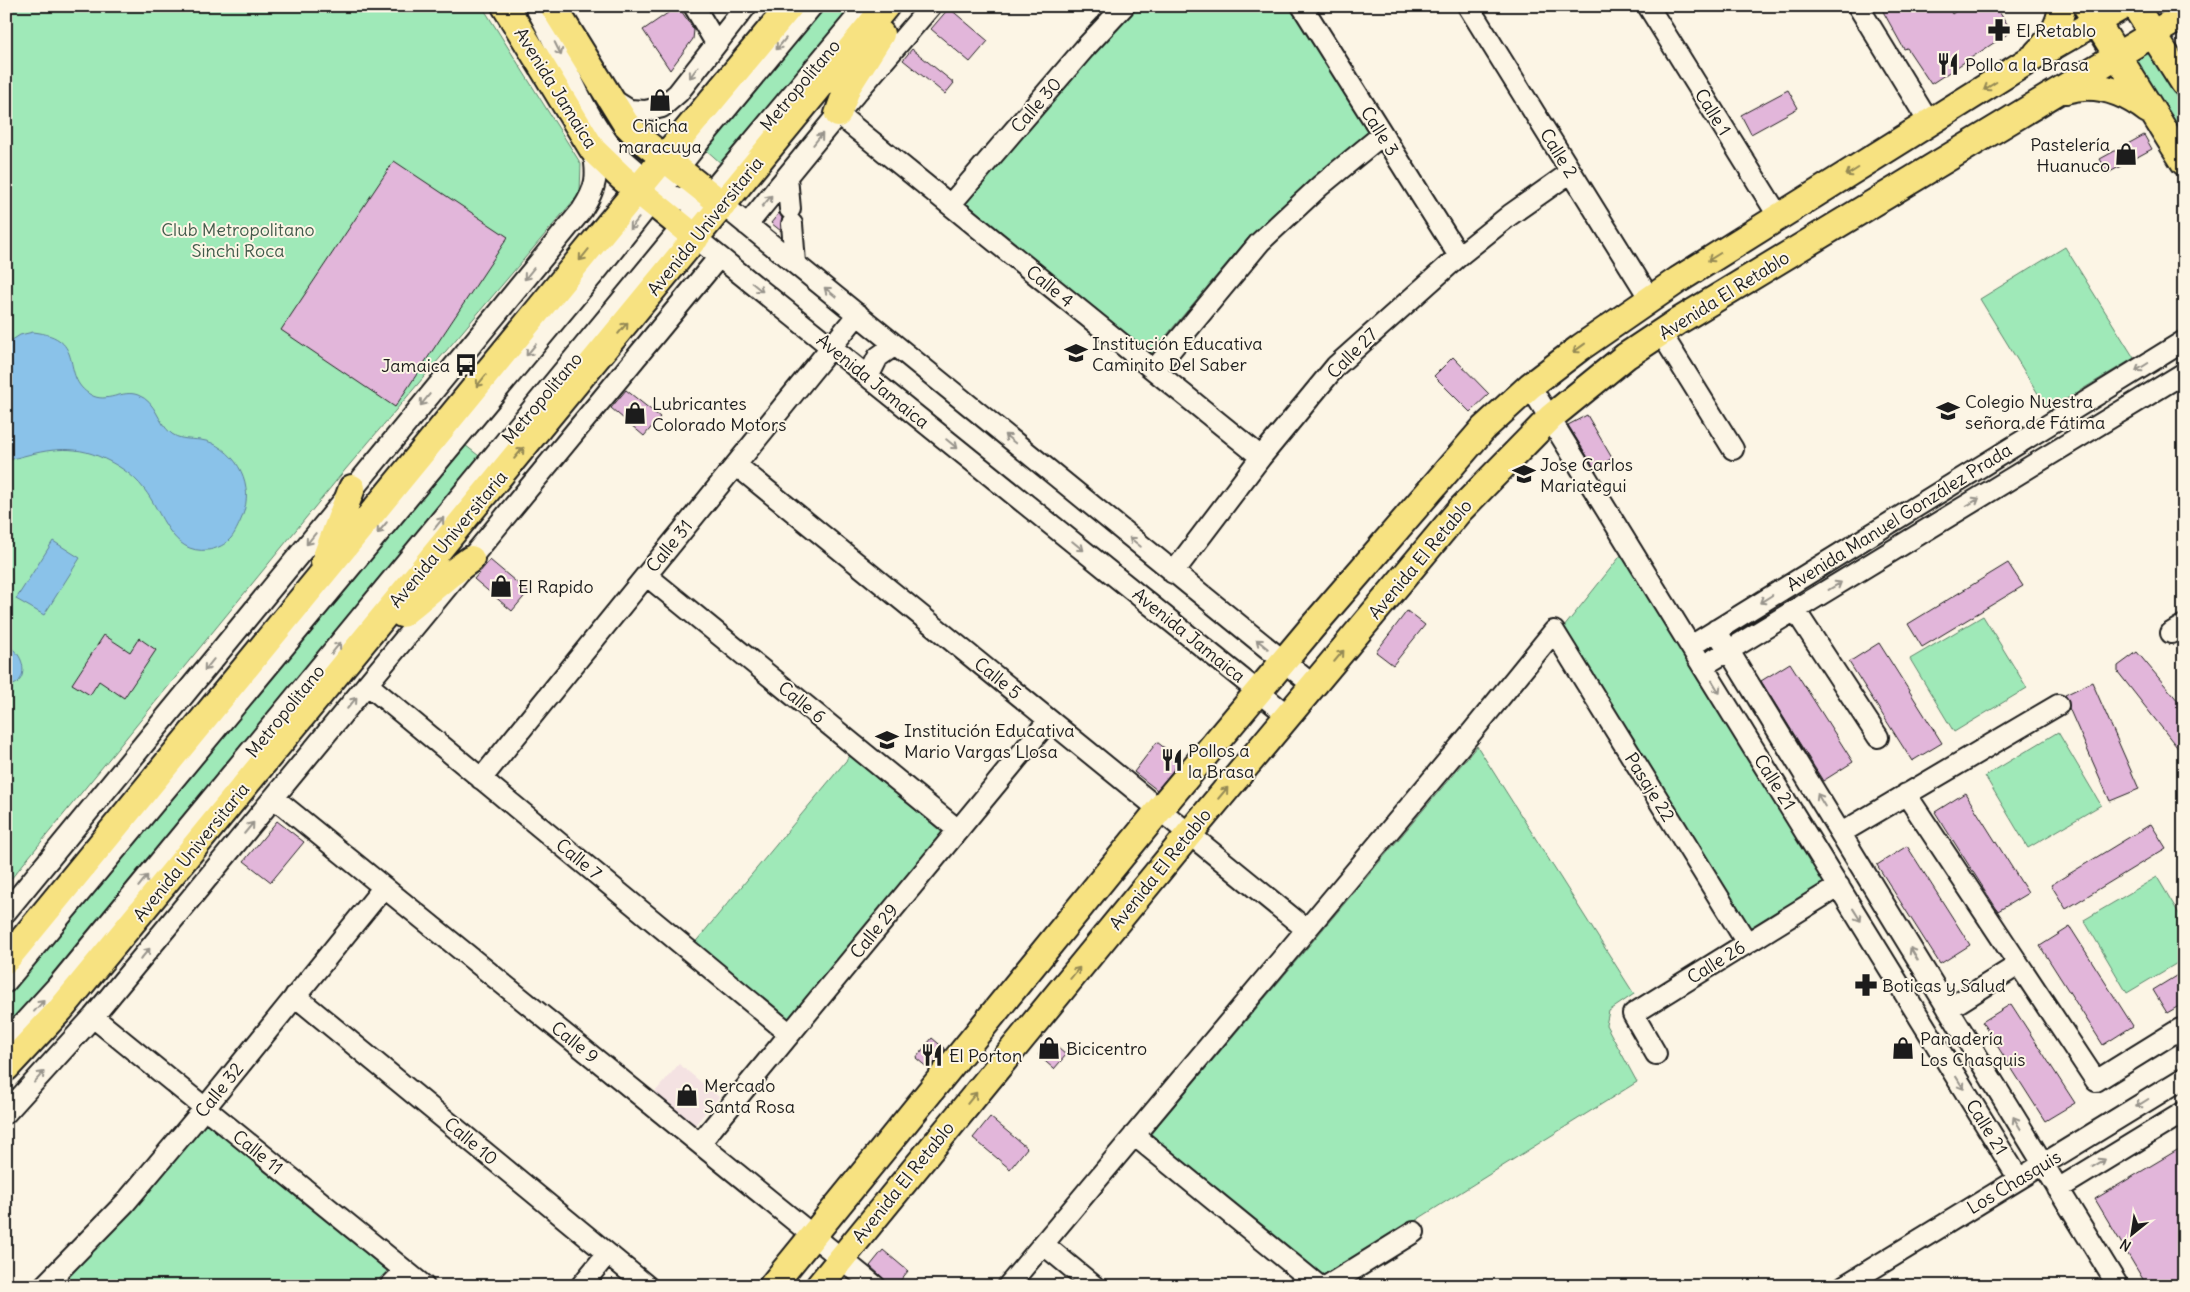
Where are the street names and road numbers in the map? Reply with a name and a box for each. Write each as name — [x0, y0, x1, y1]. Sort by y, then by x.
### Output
street label: Avenida Jamaica — [510, 23, 602, 153]
street label: Metropolitano — [755, 34, 845, 136]
street label: Calle 30 — [1006, 73, 1066, 137]
street label: Calle 1 — [1690, 84, 1736, 140]
street label: Calle 3 — [1356, 102, 1404, 160]
street label: Calle 2 — [1535, 124, 1583, 182]
street label: Avenida Universitaria — [642, 152, 768, 300]
street label: Avenida El Retablo — [1654, 246, 1794, 344]
street label: Calle 4 — [1022, 260, 1078, 312]
street label: Calle 27 — [1322, 323, 1382, 383]
street label: Avenida Jamaica — [812, 329, 934, 433]
street label: Metropolitano — [497, 347, 587, 449]
street label: Avenida Manuel González Prada — [1782, 438, 2016, 596]
street label: Avenida Universitaria — [384, 466, 512, 612]
street label: Avenida El Retablo — [1363, 494, 1477, 624]
street label: Calle 31 — [641, 515, 697, 577]
street label: Avenida Jamaica — [1128, 583, 1250, 687]
street label: Calle 5 — [970, 652, 1026, 704]
street label: Metropolitano — [241, 660, 329, 762]
street label: Calle 6 — [774, 676, 830, 728]
street label: Pasaje 22 — [1620, 748, 1680, 826]
street label: Calle 21 — [1749, 750, 1801, 814]
street label: Avenida Universitaria — [128, 778, 254, 926]
street label: Avenida El Retablo — [1104, 804, 1216, 934]
street label: Calle 7 — [551, 833, 607, 885]
street label: Calle 29 — [845, 899, 903, 963]
street label: Calle 26 — [1683, 935, 1749, 989]
street label: Calle 9 — [547, 1016, 603, 1068]
street label: Calle 32 — [190, 1058, 248, 1122]
street label: Calle 21 — [1961, 1095, 2013, 1159]
street label: Calle 10 — [439, 1112, 503, 1170]
street label: Avenida El Retablo — [847, 1117, 959, 1247]
street label: Calle 11 — [228, 1125, 288, 1179]
street label: Los Chasquis — [1963, 1145, 2065, 1219]

